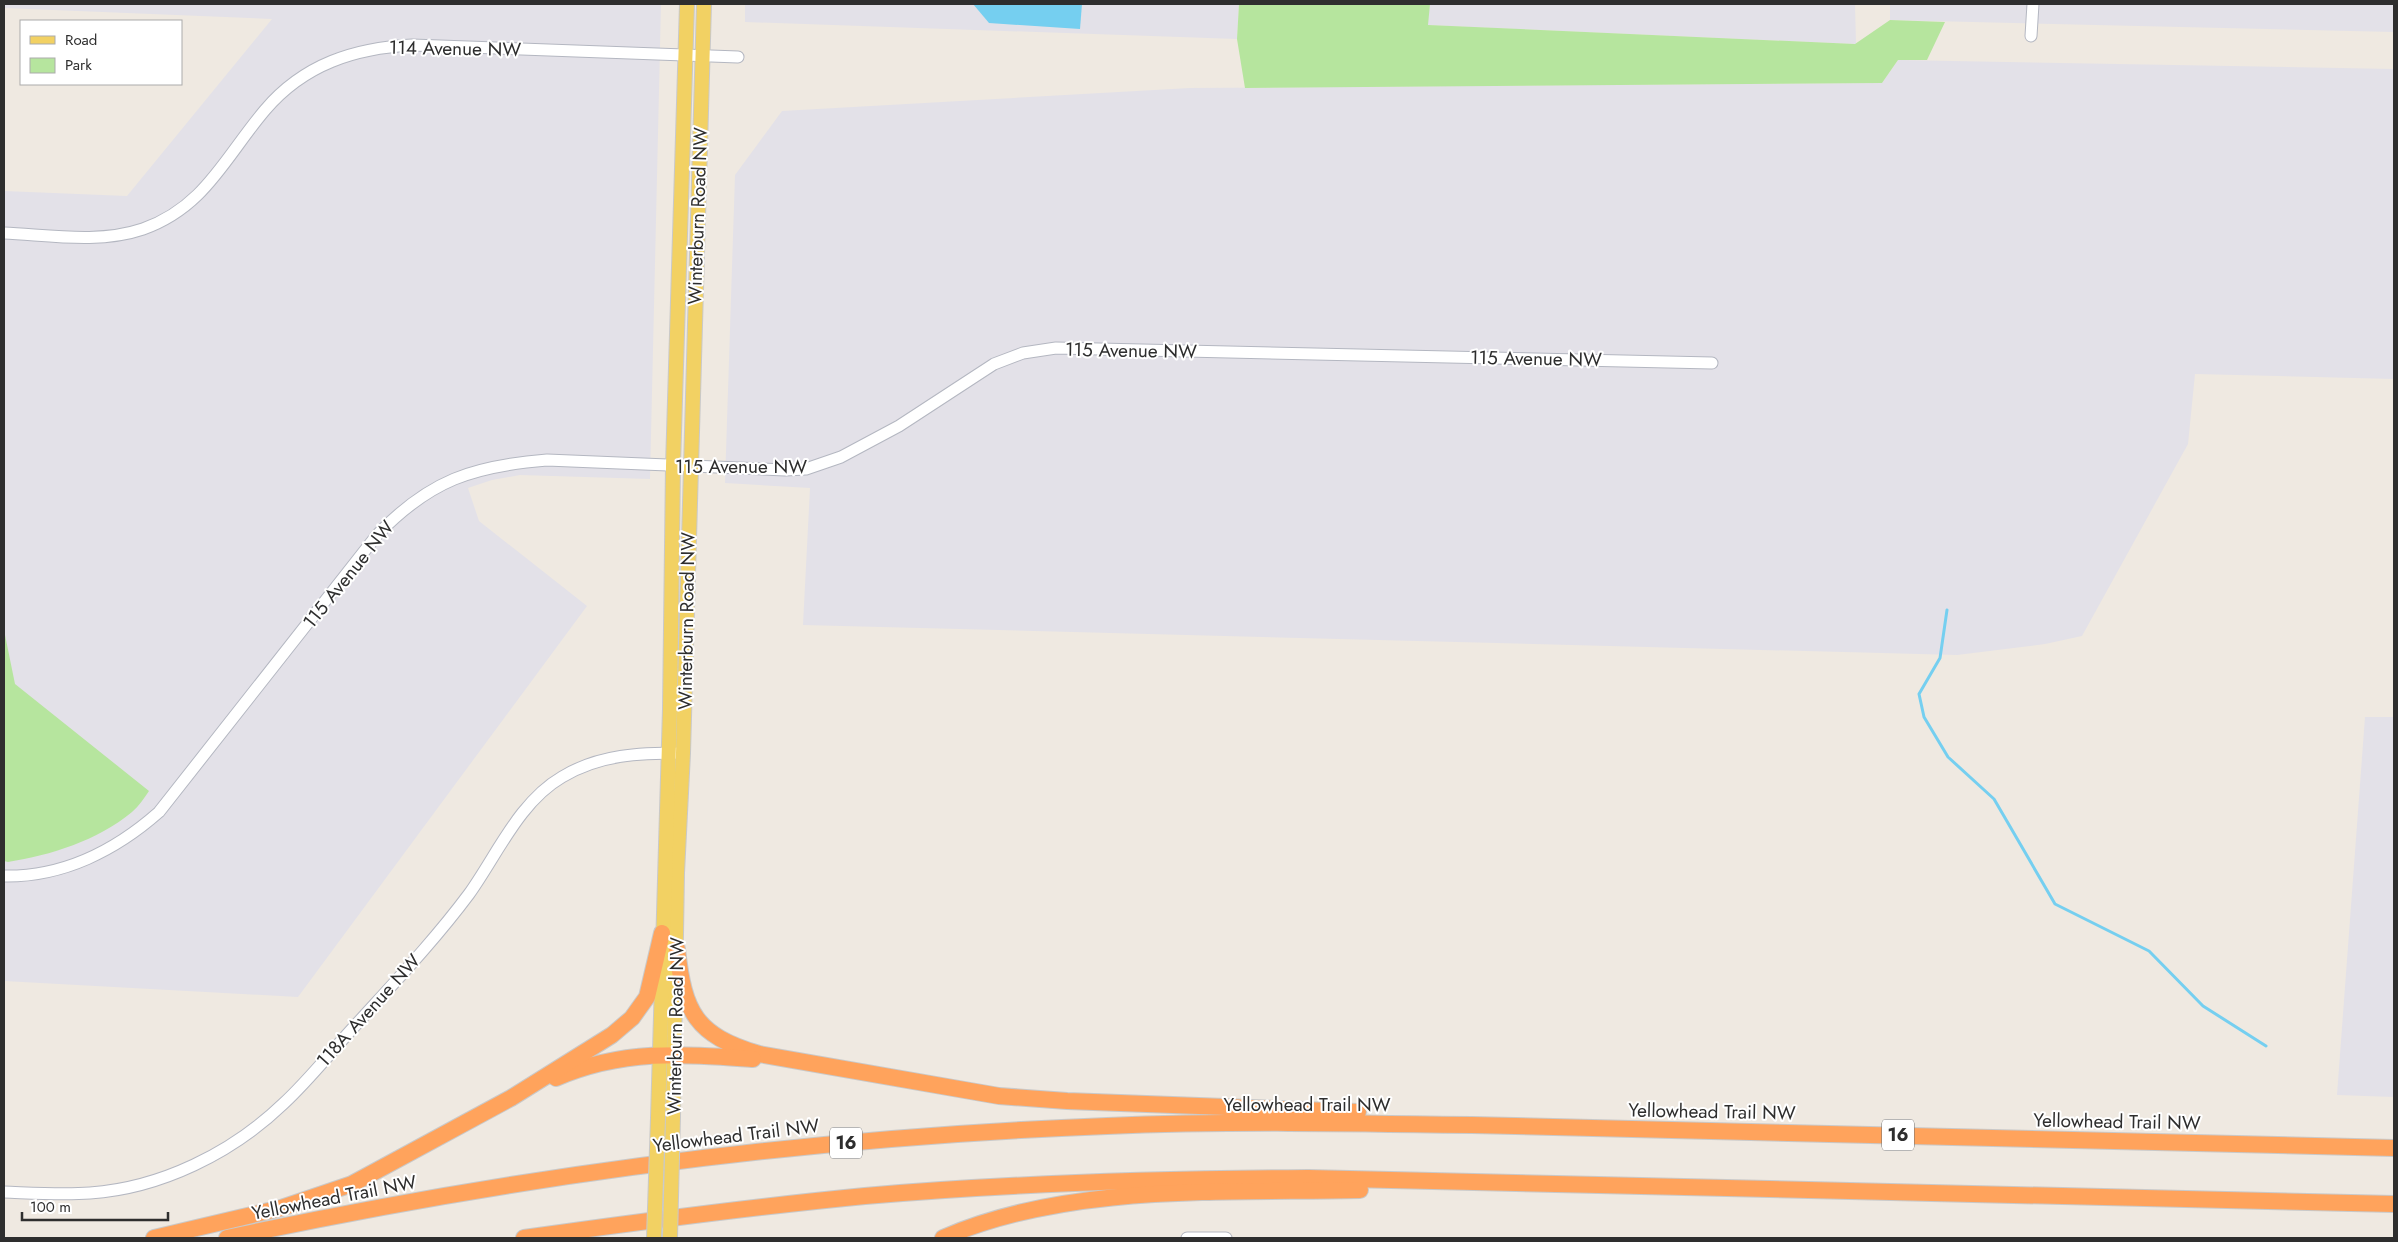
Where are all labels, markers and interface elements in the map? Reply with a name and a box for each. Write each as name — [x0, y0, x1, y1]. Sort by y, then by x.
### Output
legend — [20, 20, 182, 85]
text: Road — [65, 29, 97, 51]
street label: 114 Avenue NW — [389, 34, 522, 63]
text: Park — [65, 54, 92, 76]
street label: Winterburn Road NW — [681, 127, 714, 305]
street label: 115 Avenue NW — [1065, 336, 1197, 365]
street label: 115 Avenue NW — [1470, 344, 1602, 373]
street label: 115 Avenue NW — [675, 453, 807, 480]
street label: 115 Avenue NW — [296, 514, 401, 634]
street label: Winterburn Road NW — [671, 532, 702, 710]
street label: Winterburn Road NW — [660, 937, 691, 1115]
street label: 118A Avenue NW — [310, 948, 427, 1073]
street label: Yellowhead Trail NW — [1223, 1091, 1391, 1118]
street label: Yellowhead Trail NW — [1628, 1097, 1796, 1126]
street label: Yellowhead Trail NW — [2033, 1107, 2201, 1136]
street label: Yellowhead Trail NW — [651, 1112, 821, 1159]
road number: 16 — [1882, 1120, 1914, 1150]
road number: 16 — [830, 1128, 862, 1158]
street label: Yellowhead Trail NW — [249, 1168, 419, 1227]
scale bar — [22, 1190, 169, 1222]
text: 100 m — [30, 1196, 71, 1218]

